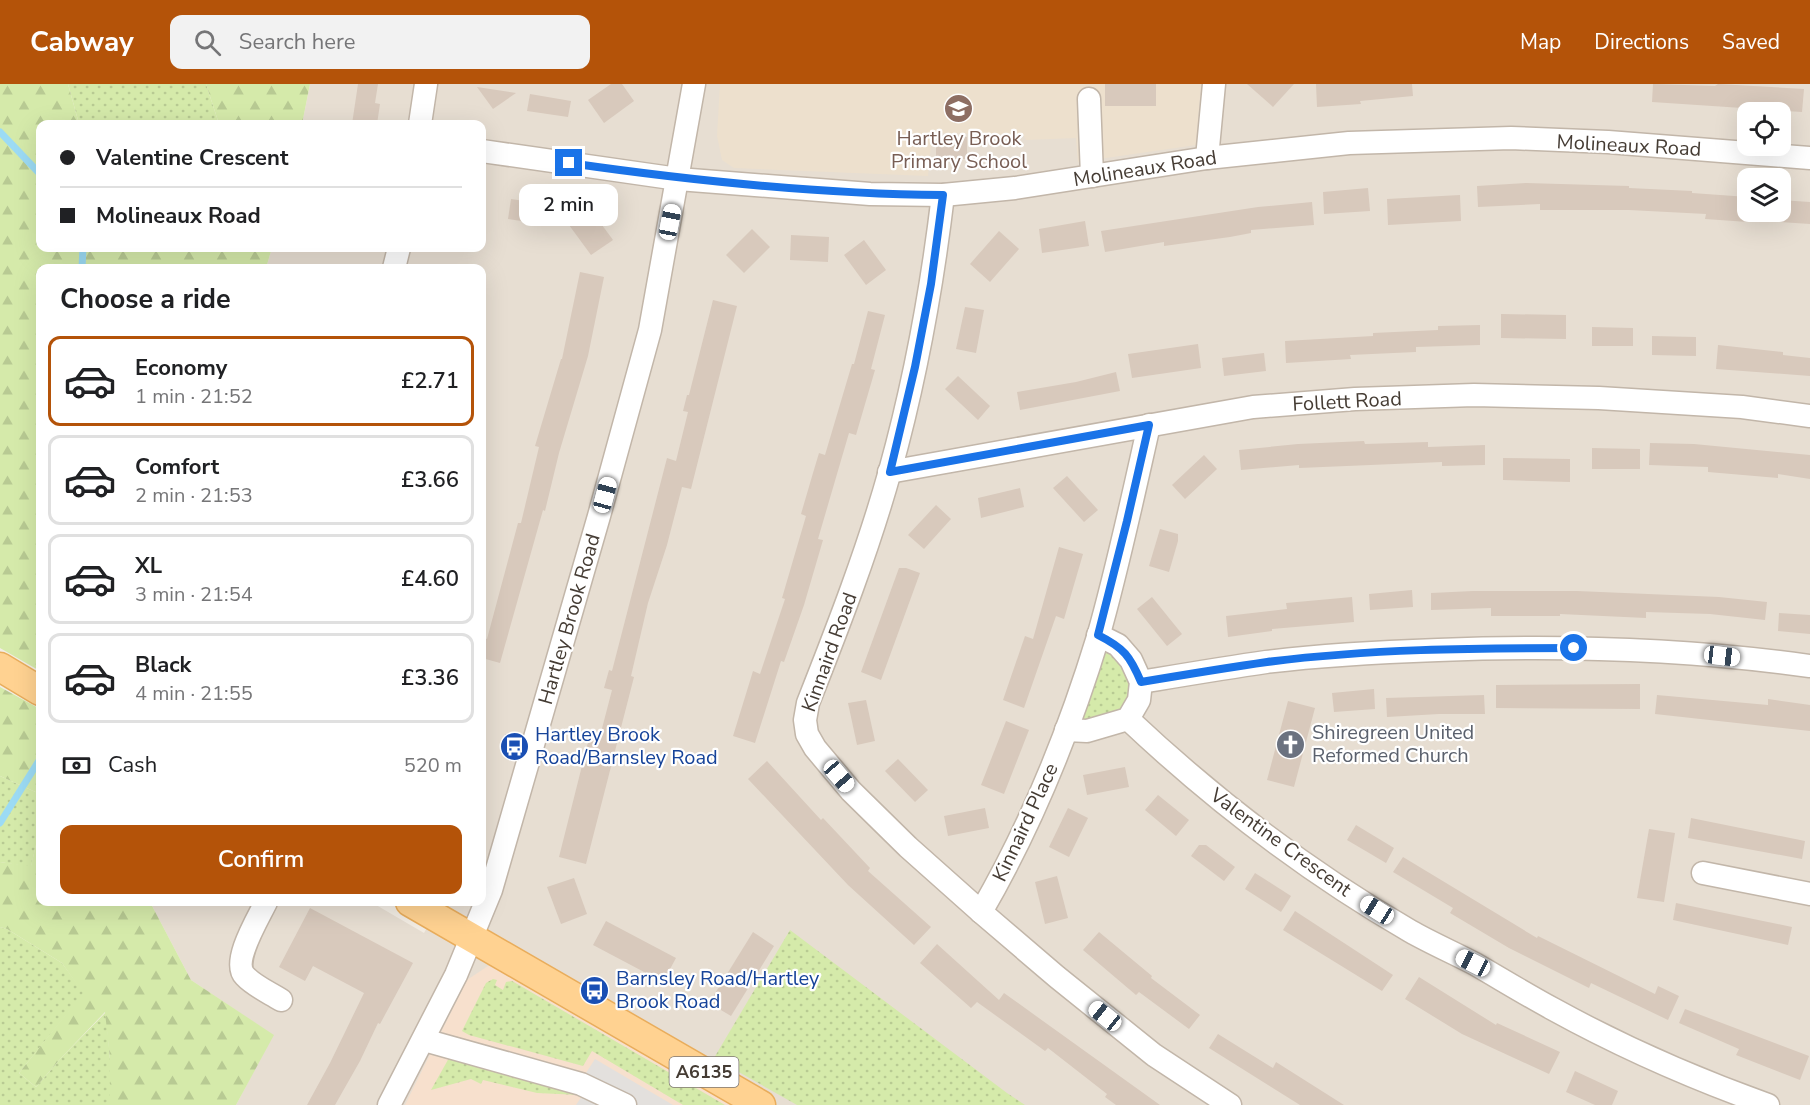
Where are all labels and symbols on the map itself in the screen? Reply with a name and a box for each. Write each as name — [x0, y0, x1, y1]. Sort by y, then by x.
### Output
school or university icon: Hartley Brook Primary School — [943, 92, 975, 124]
place label: Hartley Brook Primary School — [891, 125, 1027, 175]
street label: Molineaux Road — [1556, 128, 1702, 163]
street label: Molineaux Road — [1071, 144, 1219, 193]
route end — [555, 149, 582, 176]
callout: 2 min — [520, 184, 618, 226]
car — [658, 203, 682, 241]
street label: Follett Road — [1292, 385, 1402, 418]
car — [592, 475, 618, 515]
street label: Hartley Brook Road — [532, 530, 607, 708]
street label: Kinnaird Road — [795, 589, 864, 716]
route start — [1560, 634, 1587, 661]
car — [1703, 645, 1741, 667]
place label: Shiregreen United Reformed Church — [1312, 719, 1474, 769]
place label: Hartley Brook Road/Barnsley Road — [535, 721, 718, 771]
church icon: Shiregreen United Reformed Church — [1275, 728, 1307, 760]
bus stop icon: Hartley Brook Road/Barnsley Road — [498, 730, 530, 762]
car — [820, 757, 858, 795]
street label: Kinnaird Place — [986, 759, 1065, 886]
street label: Valentine Crescent — [1204, 781, 1358, 903]
car — [1357, 893, 1397, 927]
car — [1453, 947, 1493, 979]
place label: Barnsley Road/Hartley Brook Road — [616, 965, 820, 1015]
bus stop icon: Barnsley Road/Hartley Brook Road — [579, 974, 611, 1006]
car — [1085, 998, 1125, 1034]
road number: A6135 — [670, 1057, 738, 1087]

